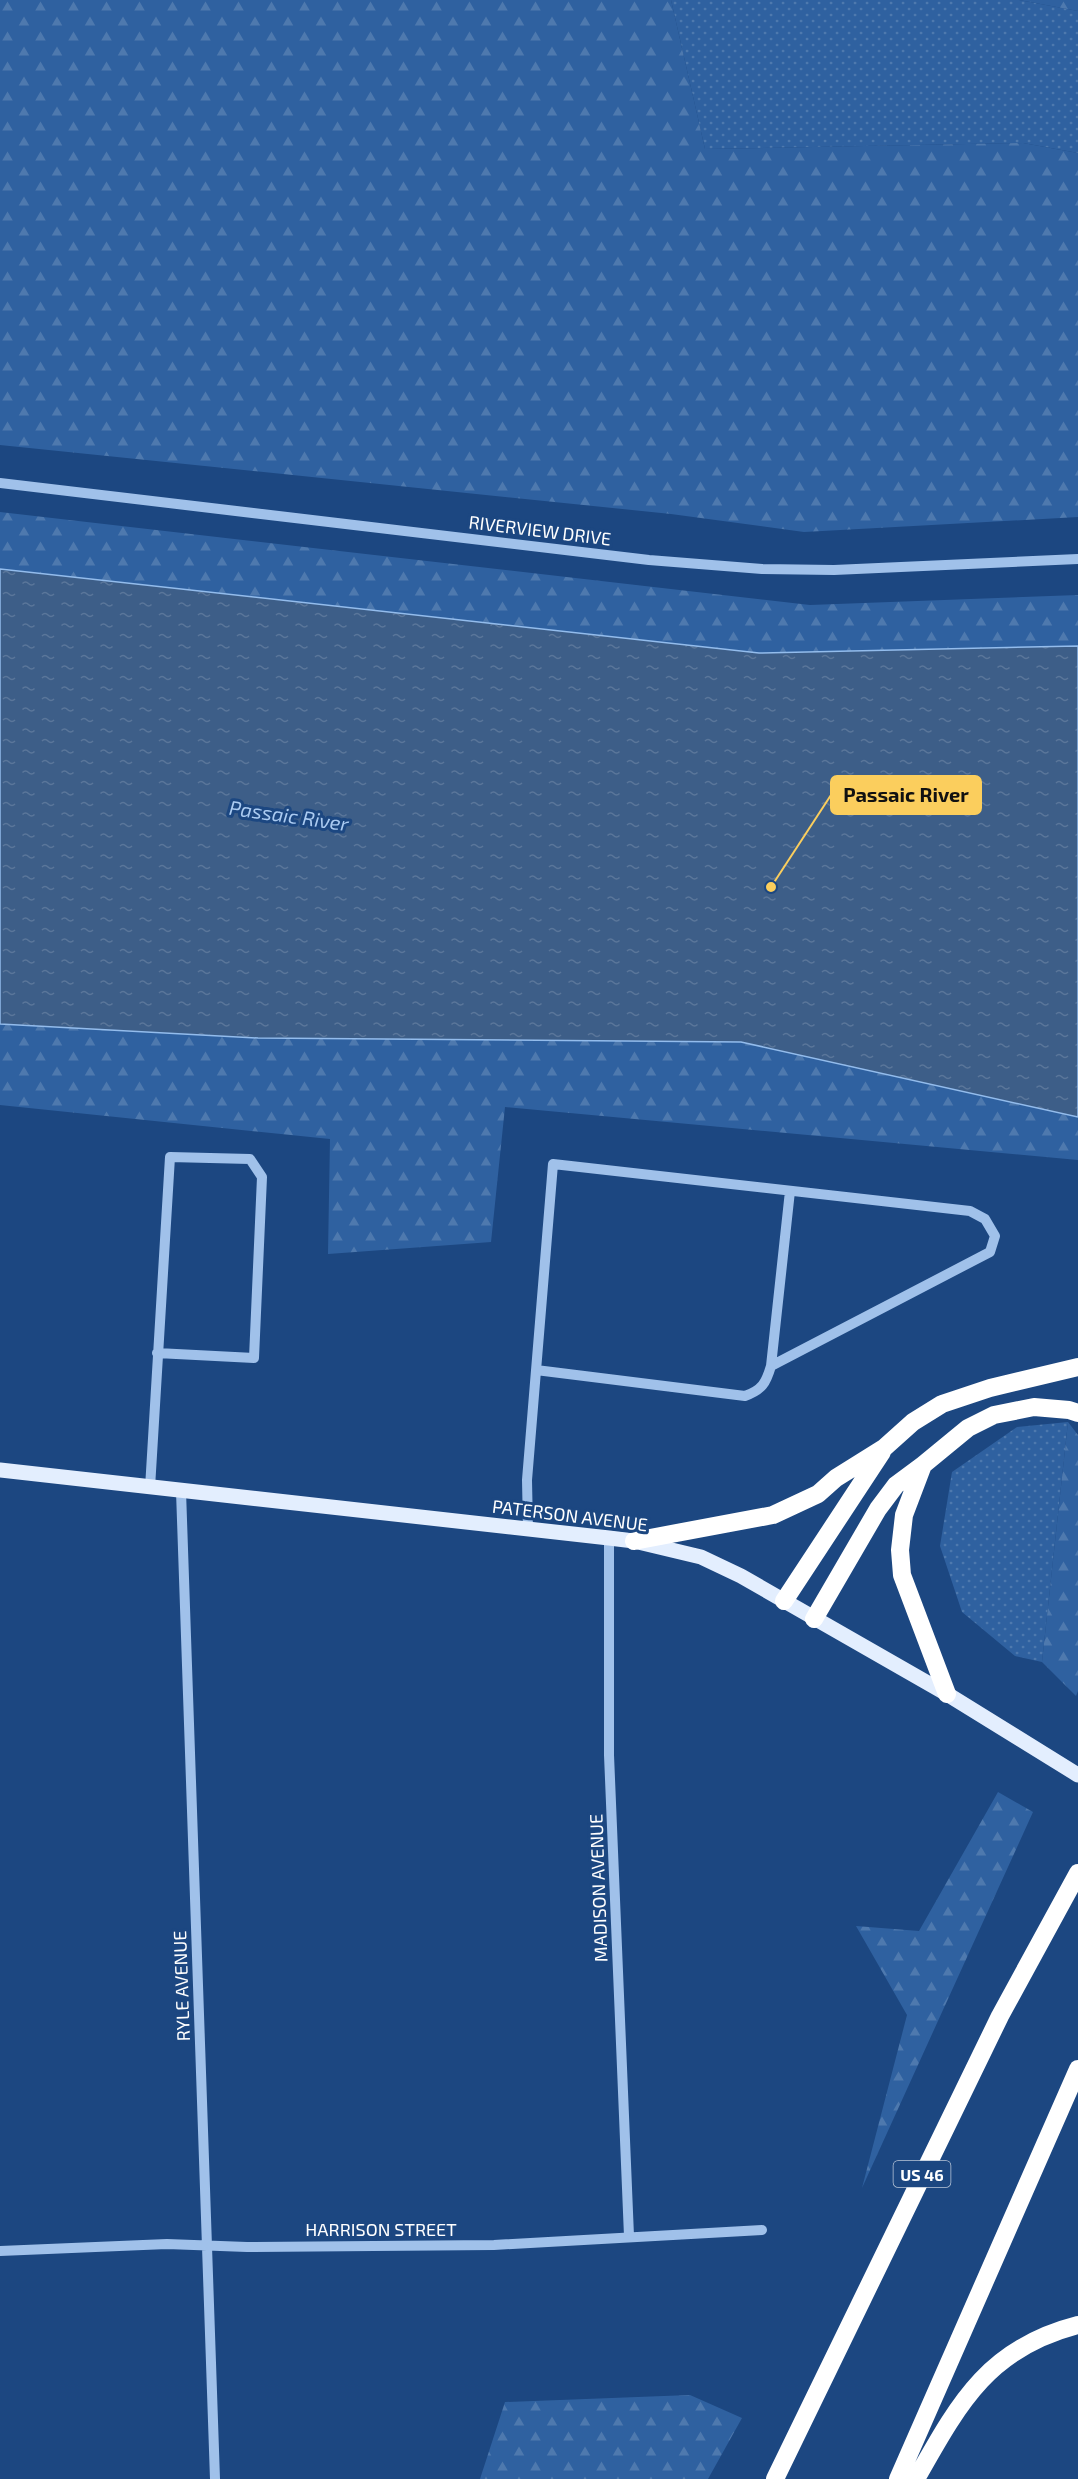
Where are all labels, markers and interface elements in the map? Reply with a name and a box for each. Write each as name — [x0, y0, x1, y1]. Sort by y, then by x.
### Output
street label: RIVERVIEW DRIVE — [468, 510, 612, 550]
callout: Passaic River — [831, 776, 981, 814]
text: Passaic River — [843, 782, 969, 806]
water label: Passaic River — [228, 795, 351, 835]
street label: PATERSON AVENUE — [491, 1495, 649, 1535]
street label: MADISON AVENUE — [584, 1813, 612, 1963]
street label: RYLE AVENUE — [168, 1930, 194, 2042]
road number: US 46 — [894, 2161, 950, 2187]
street label: HARRISON STREET — [305, 2218, 457, 2240]

